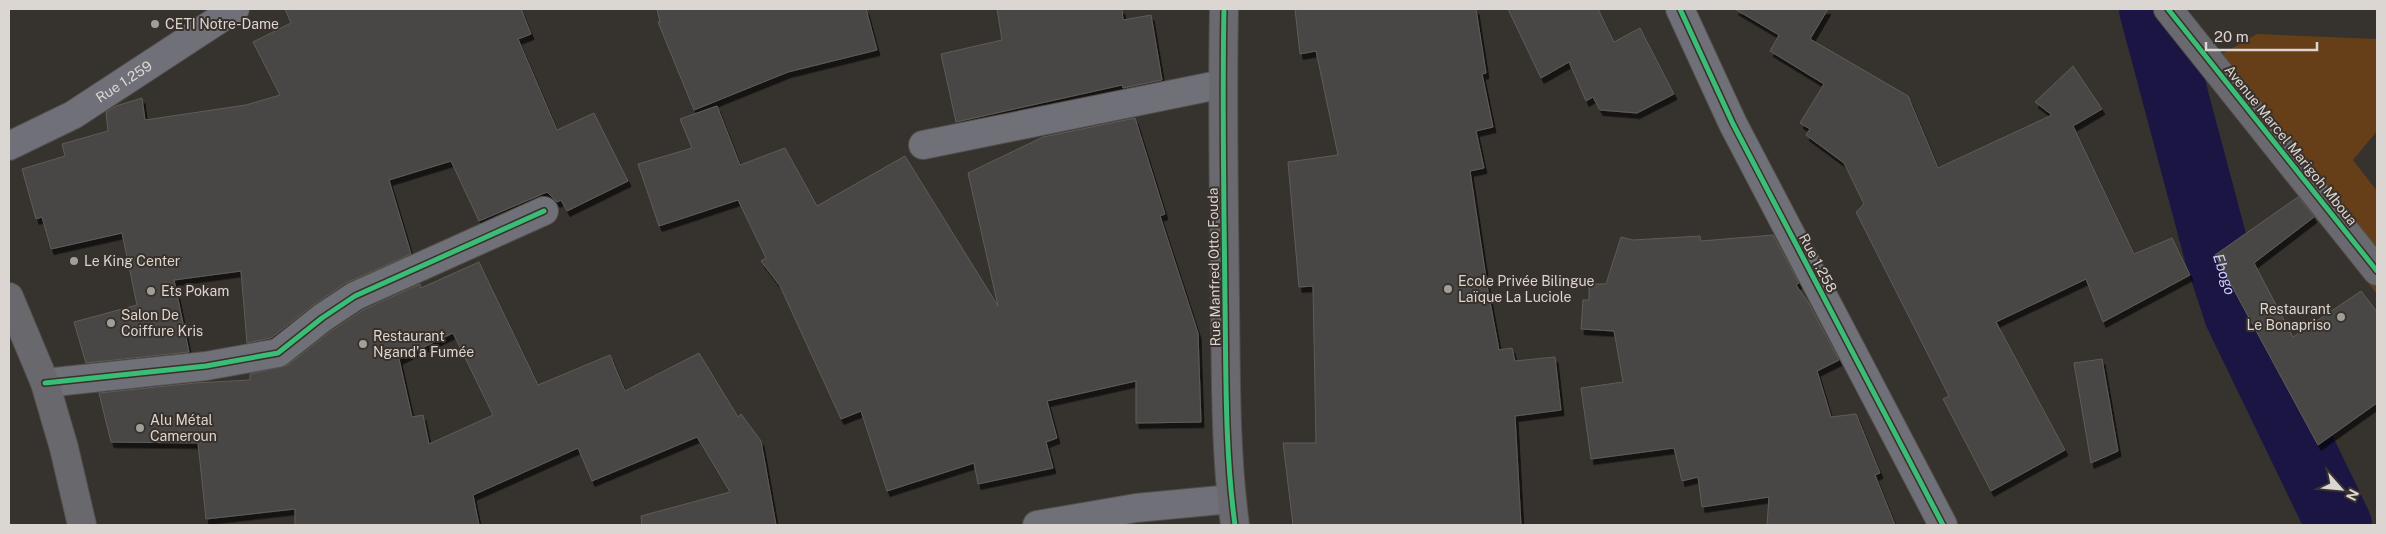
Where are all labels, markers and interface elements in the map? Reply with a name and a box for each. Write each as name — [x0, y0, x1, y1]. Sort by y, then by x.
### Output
place label: CETI Notre-Dame — [165, 16, 279, 32]
marker: CETI Notre-Dame — [149, 18, 161, 30]
scale bar — [2206, 20, 2317, 52]
text: 20 m — [2214, 28, 2249, 45]
street label: Rue 1.259 — [93, 57, 155, 106]
street label: Avenue Marcel Marigoh Mboua — [2221, 62, 2361, 228]
street label: Rue Manfred Otto Fouda — [1205, 187, 1223, 347]
street label: Rue 1.258 — [1796, 231, 1840, 295]
water label: Ebogo — [2210, 251, 2239, 297]
place label: Le King Center — [84, 253, 180, 269]
marker: Le King Center — [68, 255, 80, 267]
place label: Ecole Privée Bilingue Laïque La Luciole — [1458, 273, 1595, 305]
place label: Ets Pokam — [161, 283, 229, 299]
marker: Ecole Privée Bilingue Laïque La Luciole — [1442, 283, 1454, 295]
marker: Ets Pokam — [145, 285, 157, 297]
place label: Restaurant Le Bonapriso — [2247, 301, 2331, 333]
place label: Salon De Coiffure Kris — [121, 307, 203, 339]
marker: Restaurant Le Bonapriso — [2335, 311, 2347, 323]
marker: Salon De Coiffure Kris — [105, 317, 117, 329]
place label: Restaurant Ngand'a Fumée — [373, 328, 474, 360]
marker: Restaurant Ngand'a Fumée — [357, 338, 369, 350]
place label: Alu Métal Cameroun — [150, 412, 217, 444]
marker: Alu Métal Cameroun — [134, 422, 146, 434]
north arrow — [2316, 464, 2366, 514]
text: N — [2343, 486, 2362, 503]

